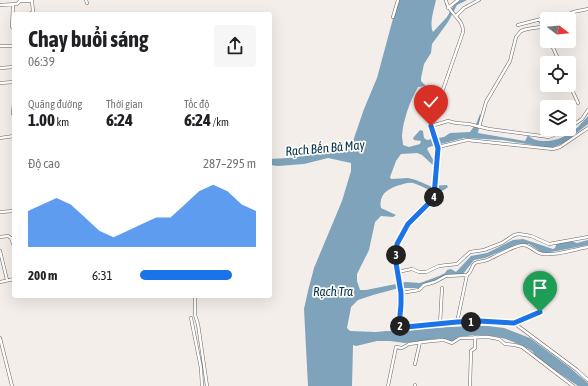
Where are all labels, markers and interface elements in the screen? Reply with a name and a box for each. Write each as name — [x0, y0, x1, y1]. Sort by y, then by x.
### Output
north arrow — [540, 12, 576, 48]
map controls — [540, 12, 576, 136]
button: share — [214, 25, 256, 67]
text: Chạy buổi sáng — [28, 26, 148, 52]
text: 06:39 — [28, 54, 55, 69]
button: locate — [540, 56, 576, 92]
pin — [414, 85, 448, 126]
icon: check — [420, 91, 442, 113]
text: Quãng đường — [28, 98, 82, 110]
text: Thời gian — [106, 98, 143, 110]
text: Tốc độ — [184, 98, 209, 110]
button: layers — [540, 100, 576, 136]
text: 1.00 — [28, 110, 55, 130]
text: 6:24 — [106, 110, 133, 130]
text: 6:24 — [184, 110, 211, 130]
text: km — [55, 116, 69, 128]
text: /km — [211, 116, 229, 128]
water label: Rạch Bến Bà May — [285, 137, 366, 159]
text: Độ cao — [28, 156, 60, 171]
text: 287–295 m — [203, 156, 256, 171]
pin: 4 — [424, 187, 444, 207]
text: 4 — [431, 191, 437, 203]
pin: 3 — [386, 245, 406, 265]
text: 3 — [393, 249, 399, 261]
text: 200 m — [28, 268, 57, 283]
text: 6:31 — [92, 268, 113, 283]
pin — [523, 271, 557, 312]
icon: arrive — [529, 277, 551, 299]
water label: Rạch Tra — [313, 284, 353, 299]
pin: 1 — [461, 312, 481, 332]
pin: 2 — [390, 316, 410, 336]
text: 1 — [468, 316, 474, 328]
text: 2 — [397, 320, 403, 332]

